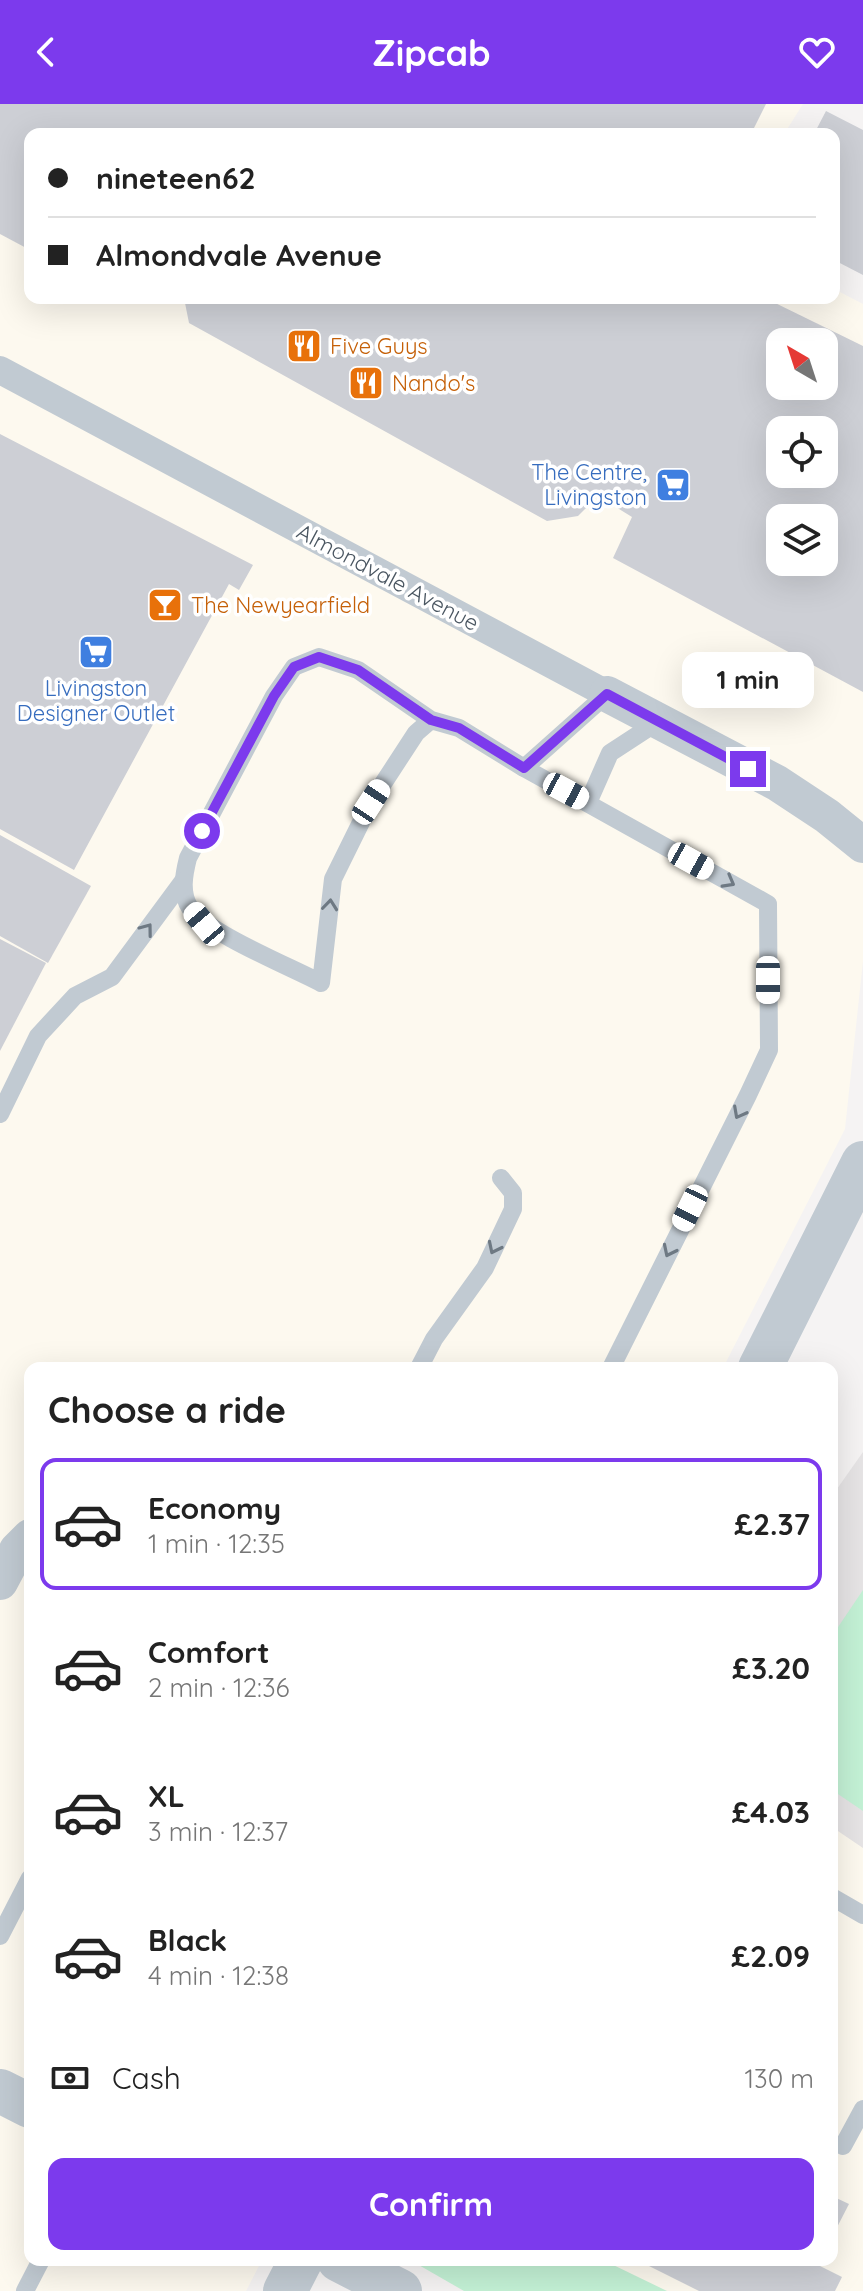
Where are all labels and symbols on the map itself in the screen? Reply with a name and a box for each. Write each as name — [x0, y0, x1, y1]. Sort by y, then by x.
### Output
restaurant icon: Five Guys — [285, 327, 323, 365]
north arrow — [766, 328, 838, 400]
place label: Five Guys — [330, 332, 428, 360]
restaurant icon: Nando's — [347, 364, 385, 402]
place label: Nando's — [392, 369, 475, 397]
place label: The Centre, Livingston — [531, 458, 647, 511]
supermarket icon: The Centre, Livingston — [654, 466, 692, 504]
street label: Almondvale Avenue — [292, 517, 484, 637]
bar icon: The Newyearfield — [146, 586, 184, 624]
place label: The Newyearfield — [191, 591, 370, 619]
supermarket icon: Livingston Designer Outlet — [77, 633, 115, 671]
callout: 1 min — [682, 653, 814, 709]
place label: Livingston Designer Outlet — [17, 674, 175, 727]
route end — [730, 751, 766, 787]
car — [539, 769, 593, 813]
car — [348, 775, 394, 829]
route start — [184, 813, 220, 849]
car — [664, 839, 718, 883]
one-way arrow — [720, 872, 735, 888]
car — [179, 898, 229, 950]
one-way arrow — [321, 898, 338, 911]
one-way arrow — [138, 924, 152, 938]
car — [756, 956, 780, 1004]
one-way arrow — [734, 1104, 749, 1119]
car — [669, 1181, 711, 1235]
one-way arrow — [488, 1240, 504, 1254]
one-way arrow — [663, 1242, 678, 1257]

